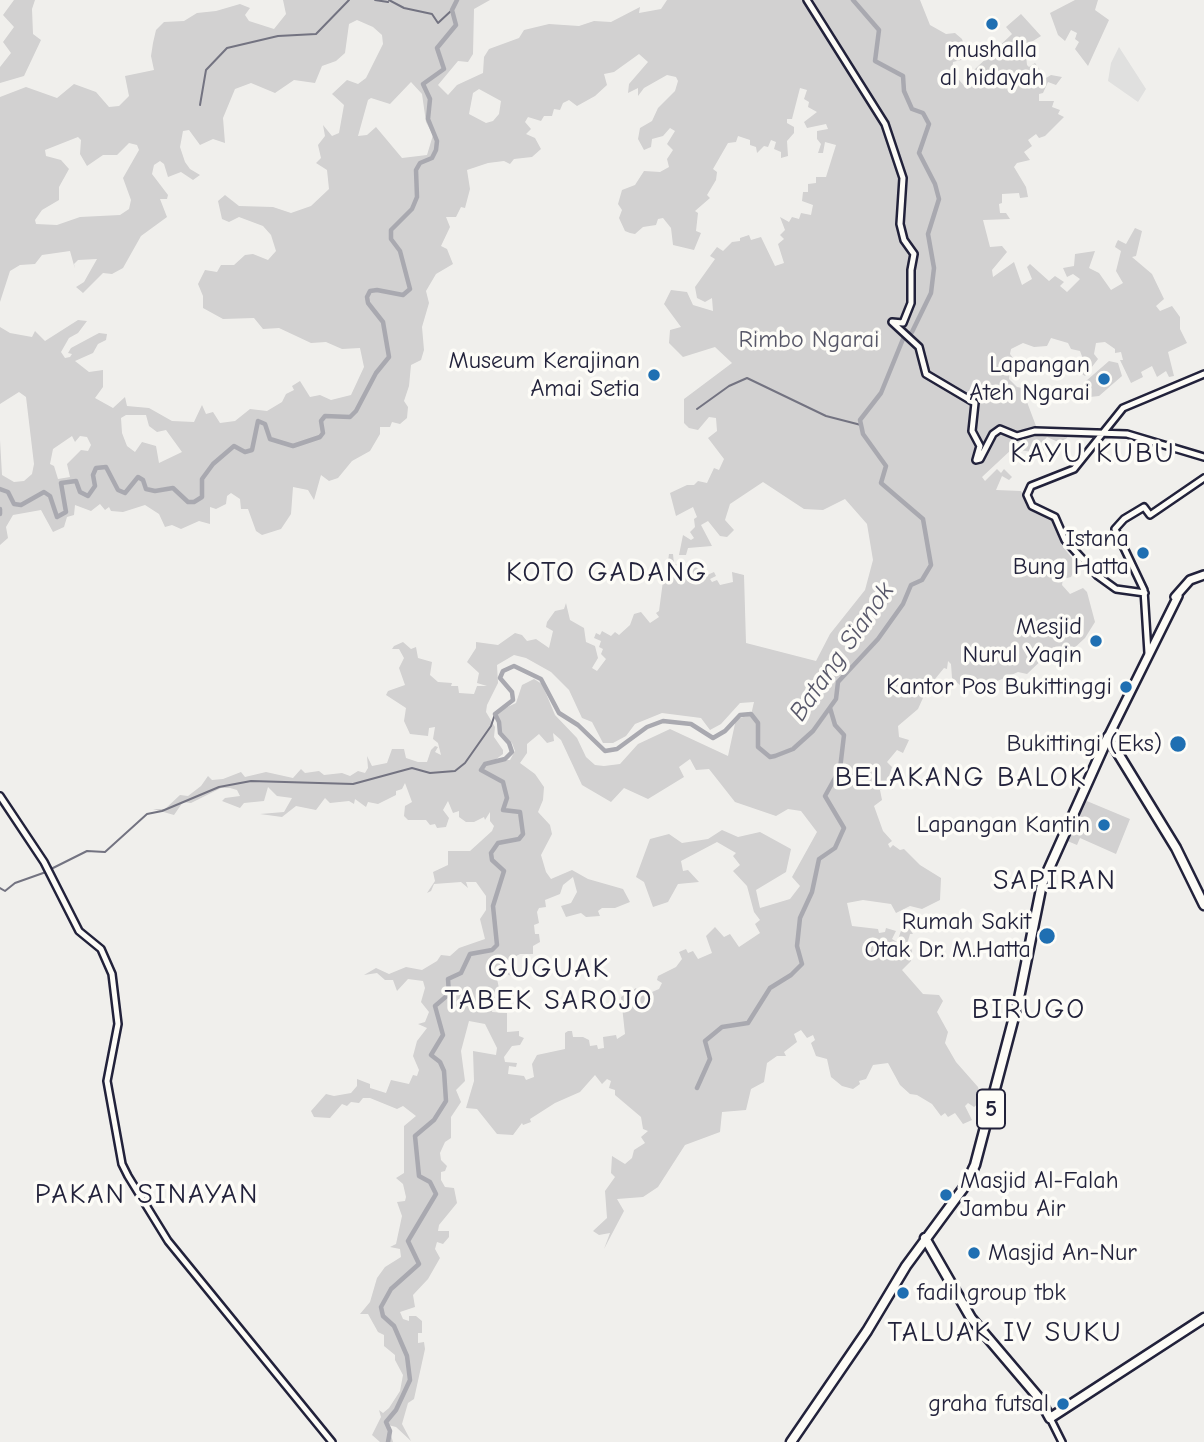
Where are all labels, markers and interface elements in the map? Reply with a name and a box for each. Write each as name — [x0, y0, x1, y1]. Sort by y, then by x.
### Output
marker: mushalla al hidayah — [984, 16, 1000, 32]
place label: mushalla al hidayah — [940, 36, 1044, 92]
park label: Rimbo Ngarai — [739, 326, 879, 354]
place label: Museum Kerajinan Amai Setia — [449, 347, 640, 403]
place label: Lapangan Ateh Ngarai — [969, 351, 1090, 407]
marker: Museum Kerajinan Amai Setia — [646, 367, 662, 383]
marker: Lapangan Ateh Ngarai — [1096, 371, 1112, 387]
district label: KAYU KUBU — [1011, 437, 1175, 471]
place label: Istana Bung Hatta — [1013, 525, 1129, 581]
marker: Istana Bung Hatta — [1135, 545, 1151, 561]
district label: KOTO GADANG — [507, 556, 707, 590]
water label: Batang Sianok — [783, 577, 901, 727]
place label: Mesjid Nurul Yaqin — [962, 613, 1082, 669]
marker: Mesjid Nurul Yaqin — [1088, 633, 1104, 649]
place label: Kantor Pos Bukittinggi — [886, 673, 1112, 701]
marker: Kantor Pos Bukittinggi — [1118, 679, 1134, 695]
place label: Bukittingi (Eks) — [1006, 730, 1162, 758]
marker: Bukittingi (Eks) — [1168, 734, 1188, 754]
district label: BELAKANG BALOK — [836, 761, 1086, 795]
place label: Lapangan Kantin — [917, 811, 1090, 839]
marker: Lapangan Kantin — [1096, 817, 1112, 833]
district label: SAPIRAN — [994, 864, 1116, 898]
place label: Rumah Sakit Otak Dr. M.Hatta — [865, 908, 1031, 964]
marker: Rumah Sakit Otak Dr. M.Hatta — [1037, 926, 1057, 946]
district label: GUGUAK TABEK SAROJO — [446, 952, 652, 1018]
district label: BIRUGO — [973, 993, 1085, 1027]
road number: 5 — [977, 1090, 1005, 1128]
place label: Masjid Al-Falah Jambu Air — [960, 1167, 1119, 1223]
district label: PAKAN SINAYAN — [36, 1178, 258, 1212]
marker: Masjid Al-Falah Jambu Air — [938, 1187, 954, 1203]
place label: Masjid An-Nur — [988, 1239, 1137, 1267]
marker: Masjid An-Nur — [966, 1245, 982, 1261]
place label: fadil group tbk — [917, 1279, 1066, 1307]
marker: fadil group tbk — [895, 1285, 911, 1301]
district label: TALUAK IV SUKU — [889, 1316, 1121, 1350]
place label: graha futsal — [928, 1390, 1049, 1418]
marker: graha futsal — [1055, 1396, 1071, 1412]

